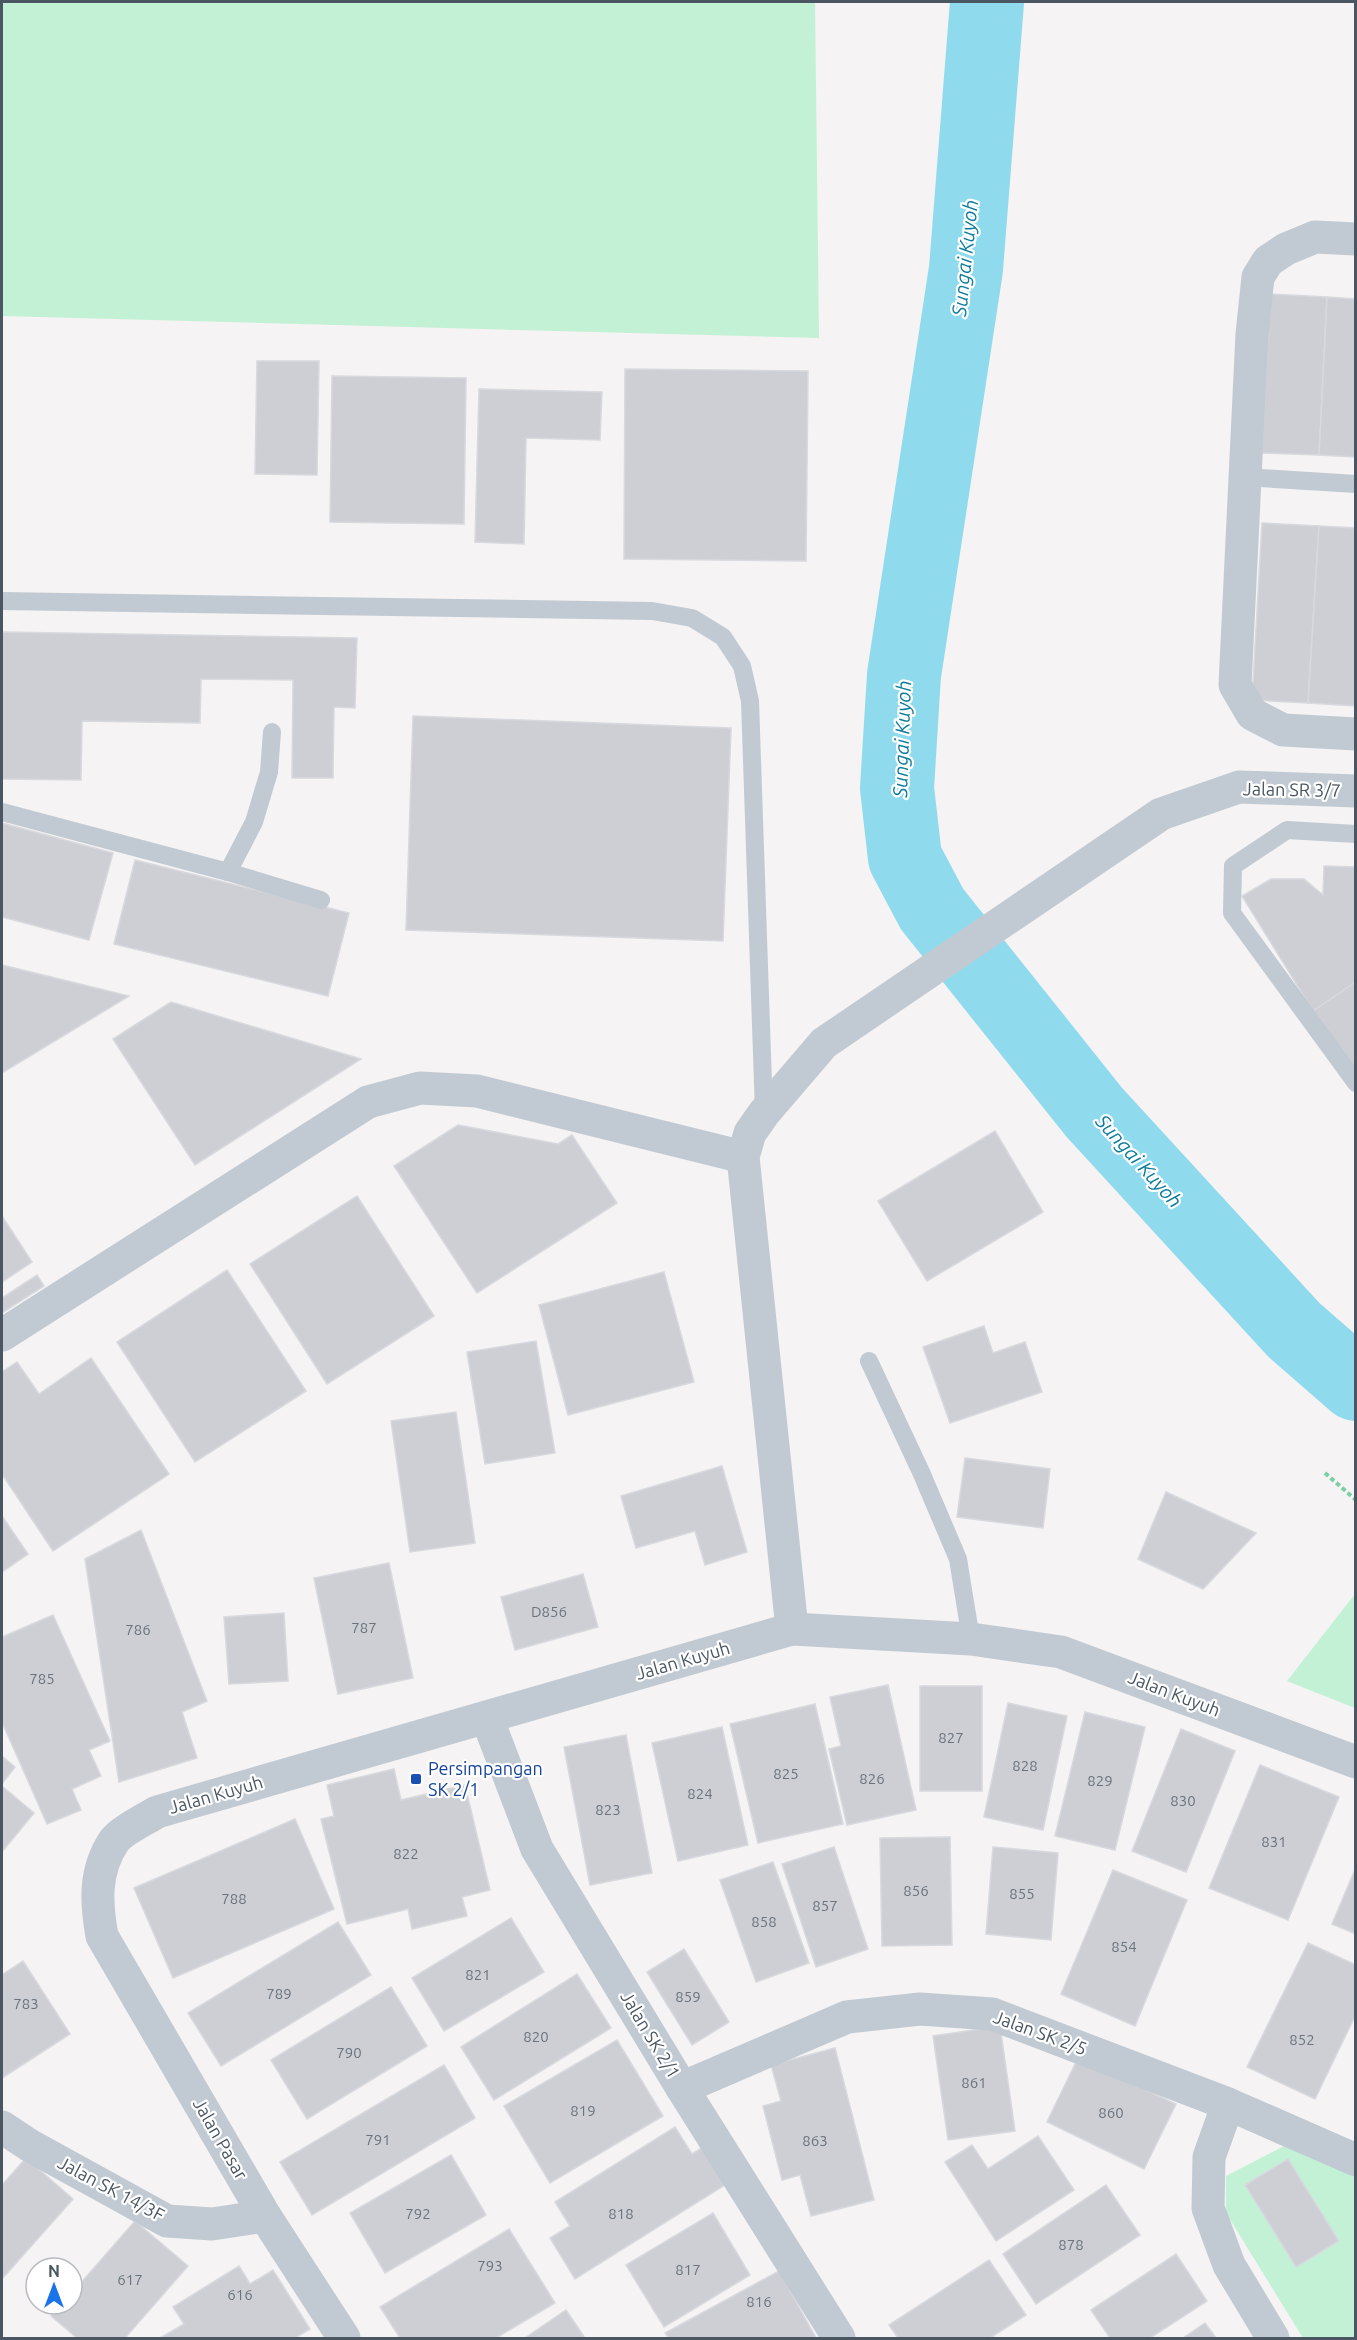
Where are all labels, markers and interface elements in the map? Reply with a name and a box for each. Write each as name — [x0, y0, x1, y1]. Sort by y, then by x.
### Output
water label: Sungai Kuyoh — [947, 198, 982, 318]
water label: Sungai Kuyoh — [888, 680, 915, 799]
street label: Jalan SR 3/7 — [1243, 778, 1341, 800]
water label: Sungai Kuyoh — [1091, 1109, 1187, 1212]
house number: D856 — [531, 1603, 567, 1620]
house number: 787 — [351, 1619, 377, 1636]
house number: 786 — [125, 1621, 151, 1638]
street label: Jalan Kuyuh — [633, 1637, 732, 1683]
street label: Jalan Kuyuh — [1126, 1666, 1223, 1720]
house number: 785 — [29, 1670, 55, 1687]
house number: 827 — [938, 1729, 964, 1746]
house number: 828 — [1012, 1757, 1038, 1774]
place label: Persimpangan SK 2/1 — [428, 1758, 543, 1799]
house number: 825 — [773, 1765, 799, 1782]
house number: 826 — [859, 1770, 885, 1787]
street label: Jalan Kuyuh — [166, 1771, 265, 1817]
marker: Persimpangan SK 2/1 — [409, 1772, 423, 1786]
house number: 829 — [1087, 1772, 1113, 1789]
house number: 824 — [687, 1785, 713, 1802]
house number: 830 — [1170, 1792, 1196, 1809]
house number: 823 — [595, 1801, 621, 1818]
house number: 831 — [1261, 1833, 1287, 1850]
house number: 822 — [393, 1845, 419, 1862]
house number: 856 — [903, 1882, 929, 1899]
house number: 855 — [1009, 1885, 1035, 1902]
house number: 788 — [221, 1890, 247, 1907]
house number: 857 — [812, 1897, 838, 1914]
house number: 858 — [751, 1913, 777, 1930]
house number: 854 — [1111, 1938, 1137, 1955]
house number: 821 — [465, 1966, 491, 1983]
house number: 789 — [266, 1985, 292, 2002]
street label: Jalan SK 2/1 — [617, 1987, 685, 2082]
house number: 859 — [675, 1988, 701, 2005]
house number: 783 — [13, 1995, 39, 2012]
street label: Jalan SK 2/5 — [991, 2006, 1090, 2058]
house number: 820 — [523, 2028, 549, 2045]
house number: 852 — [1289, 2031, 1315, 2048]
house number: 790 — [336, 2044, 362, 2061]
house number: 861 — [961, 2074, 987, 2091]
street label: Jalan Pasar — [190, 2094, 252, 2183]
house number: 819 — [570, 2102, 596, 2119]
house number: 860 — [1098, 2104, 1124, 2121]
house number: 791 — [365, 2131, 391, 2148]
house number: 863 — [802, 2132, 828, 2149]
street label: Jalan SK 14/3F — [55, 2152, 168, 2225]
house number: 792 — [405, 2205, 431, 2222]
house number: 818 — [608, 2205, 634, 2222]
house number: 878 — [1058, 2236, 1084, 2253]
north arrow — [24, 2256, 84, 2316]
house number: 793 — [477, 2257, 503, 2274]
house number: 817 — [675, 2261, 701, 2278]
text: N — [48, 2262, 60, 2280]
house number: 617 — [117, 2271, 143, 2288]
house number: 616 — [227, 2286, 253, 2303]
house number: 816 — [746, 2293, 772, 2310]

